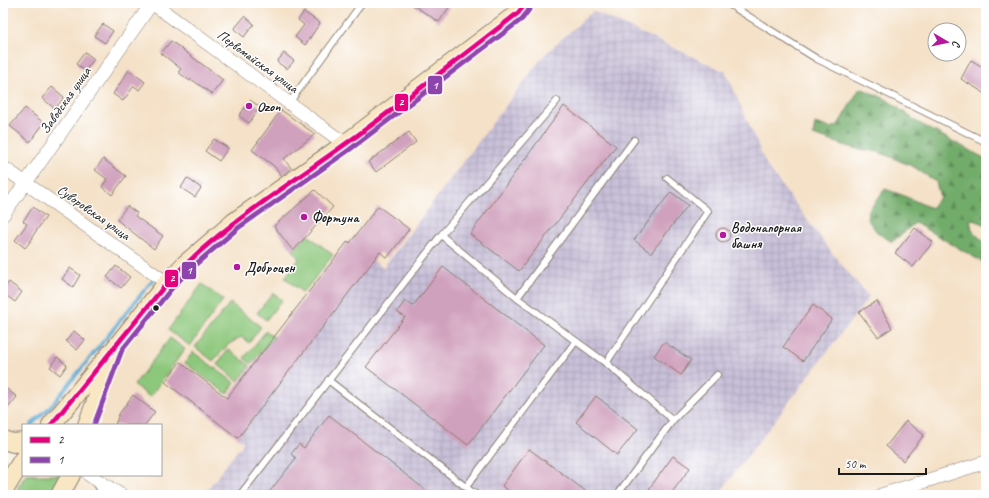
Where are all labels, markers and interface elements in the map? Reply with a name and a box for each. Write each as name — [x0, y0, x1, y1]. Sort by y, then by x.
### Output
north arrow — [927, 22, 967, 62]
street label: Первомайская улица — [214, 26, 303, 97]
text: С — [949, 40, 964, 49]
street label: Заводская улица — [36, 63, 95, 137]
line badge: 1 — [427, 75, 443, 95]
text: 1 — [433, 78, 439, 92]
line badge: 2 — [394, 93, 409, 112]
text: 2 — [399, 95, 405, 109]
place label: Ozon — [257, 98, 281, 115]
marker: Ozon — [244, 101, 254, 111]
street label: Суворовская улица — [54, 181, 135, 245]
place label: Фортуна — [312, 209, 360, 226]
marker: Фортуна — [299, 212, 309, 222]
place label: Водонапорная башня — [731, 219, 802, 252]
marker: Водонапорная башня — [718, 230, 728, 240]
place label: Доброцен — [245, 259, 295, 276]
line badge: 1 — [181, 261, 197, 280]
marker: Доброцен — [232, 262, 242, 272]
text: 1 — [187, 263, 193, 277]
line badge: 2 — [164, 269, 179, 288]
text: 2 — [170, 271, 176, 285]
unlabelled marker — [151, 303, 161, 313]
legend — [22, 424, 162, 476]
text: 2 — [58, 432, 65, 448]
scale bar — [839, 450, 926, 476]
text: 1 — [58, 452, 64, 468]
text: 50 m — [845, 456, 867, 472]

